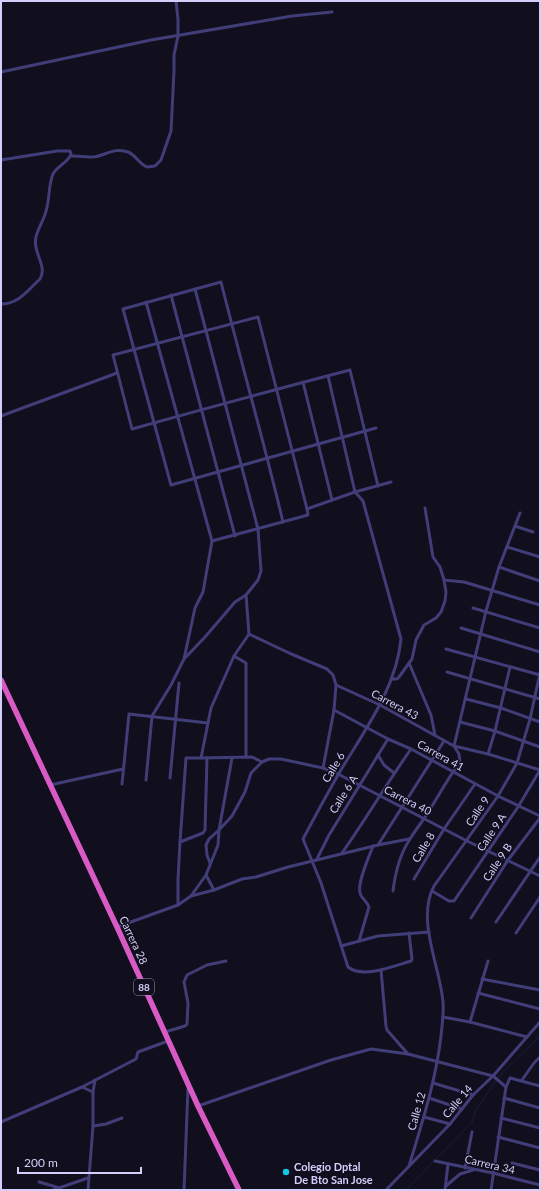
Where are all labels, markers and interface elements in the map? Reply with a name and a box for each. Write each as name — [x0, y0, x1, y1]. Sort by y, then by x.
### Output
street label: Carrera 43 — [369, 686, 421, 722]
street label: Carrera 41 — [415, 737, 467, 773]
street label: Calle 6 — [319, 750, 347, 784]
street label: Calle 6 A — [326, 772, 360, 816]
street label: Carrera 40 — [382, 783, 434, 818]
street label: Calle 9 — [462, 794, 492, 828]
street label: Calle 9 A — [474, 810, 509, 853]
street label: Calle 8 — [409, 830, 437, 864]
street label: Calle 9 B — [480, 841, 514, 883]
street label: Carrera 28 — [117, 914, 151, 966]
road number: 88 — [134, 979, 154, 995]
street label: Calle 14 — [439, 1081, 475, 1120]
street label: Calle 12 — [404, 1090, 428, 1132]
scale bar — [18, 1149, 141, 1175]
street label: Carrera 34 — [464, 1152, 517, 1176]
text: 200 m — [24, 1155, 58, 1170]
place label: Colegio Dptal De Bto San Jose — [294, 1160, 373, 1186]
marker: Colegio Dptal De Bto San Jose — [281, 1167, 291, 1177]

